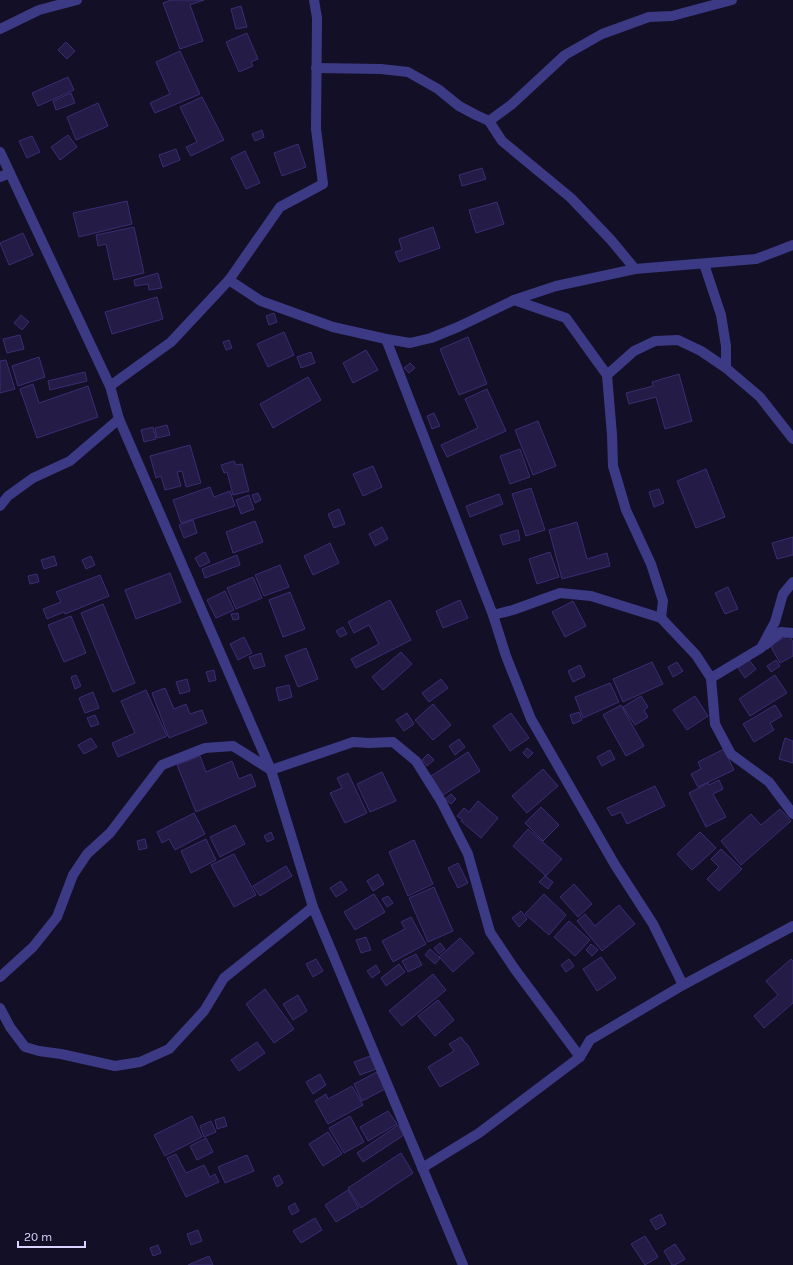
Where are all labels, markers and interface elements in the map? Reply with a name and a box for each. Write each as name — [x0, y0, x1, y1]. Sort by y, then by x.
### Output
scale bar — [18, 1223, 85, 1249]
text: 20 m — [24, 1230, 52, 1244]

